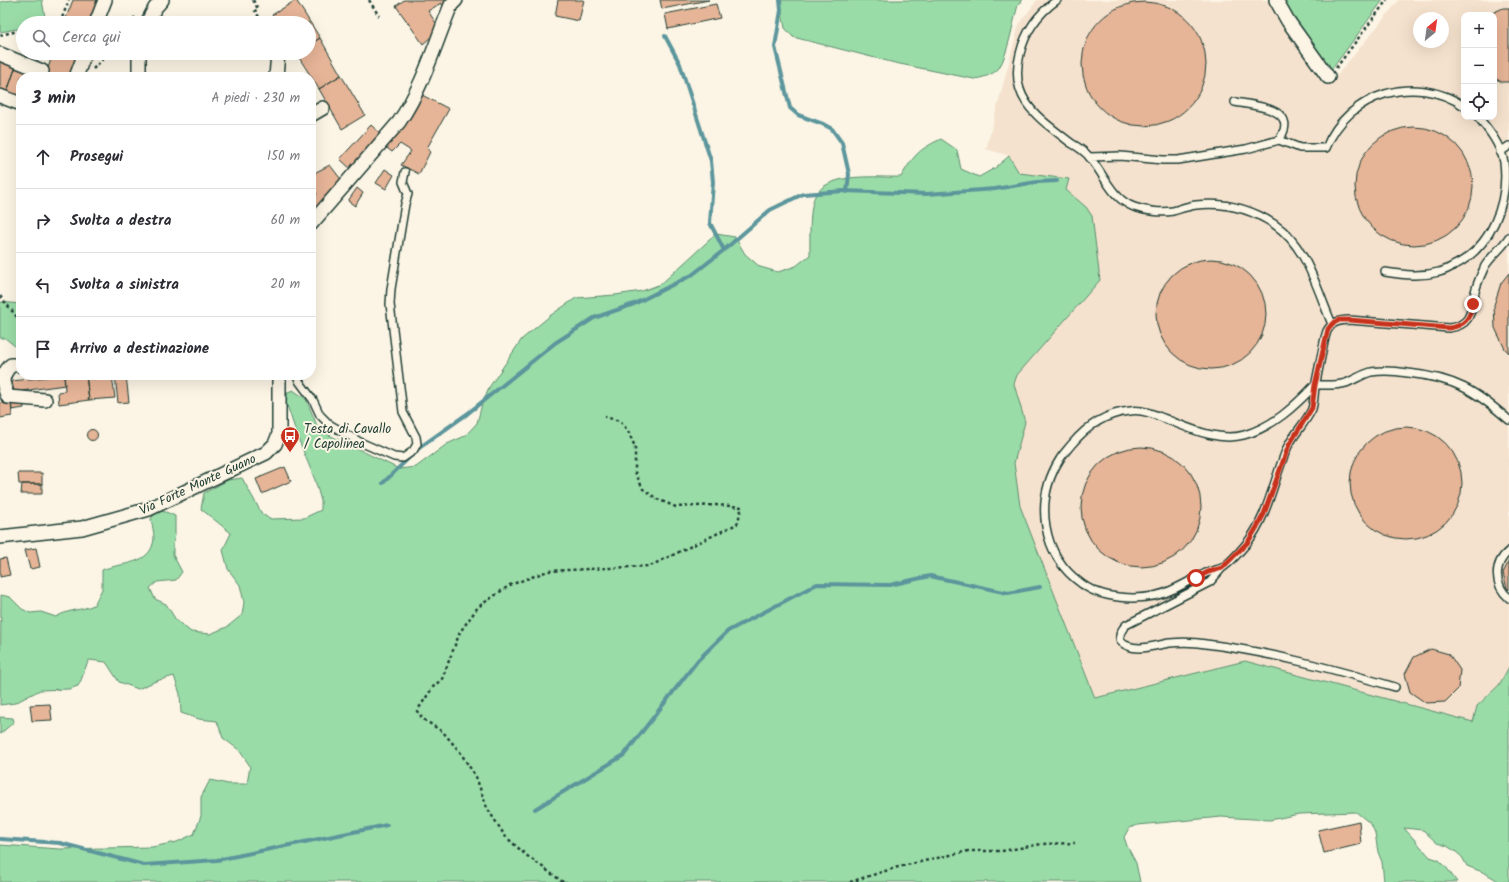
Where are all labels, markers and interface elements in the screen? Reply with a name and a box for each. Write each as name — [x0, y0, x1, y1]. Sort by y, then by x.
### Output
north arrow — [1413, 12, 1449, 48]
map controls — [1461, 12, 1497, 120]
button: + — [1461, 12, 1497, 48]
search box — [16, 16, 316, 60]
text: Cerca qui — [62, 26, 120, 50]
icon: search — [30, 27, 52, 49]
button: − — [1461, 48, 1497, 84]
button: locate — [1461, 84, 1497, 120]
text: 3 min — [32, 85, 76, 112]
text: A piedi · 230 m — [212, 88, 300, 109]
text: Prosegui — [70, 145, 123, 169]
icon: ahead — [32, 146, 54, 168]
text: 150 m — [267, 146, 300, 167]
text: Svolta a destra — [70, 209, 171, 233]
icon: right — [32, 210, 54, 232]
text: 60 m — [271, 210, 300, 231]
text: Svolta a sinistra — [70, 273, 179, 297]
icon: left — [32, 274, 54, 296]
text: 20 m — [270, 274, 300, 295]
route end — [1464, 295, 1482, 313]
text: Arrivo a destinazione — [70, 337, 209, 361]
icon: arrive — [32, 338, 54, 360]
place label: Testa di Cavallo / Capolinea — [304, 419, 391, 455]
bus stop icon: Testa di Cavallo / Capolinea — [279, 425, 301, 453]
street label: Via Forte Monte Guano — [136, 449, 260, 521]
route start — [1187, 569, 1205, 587]

